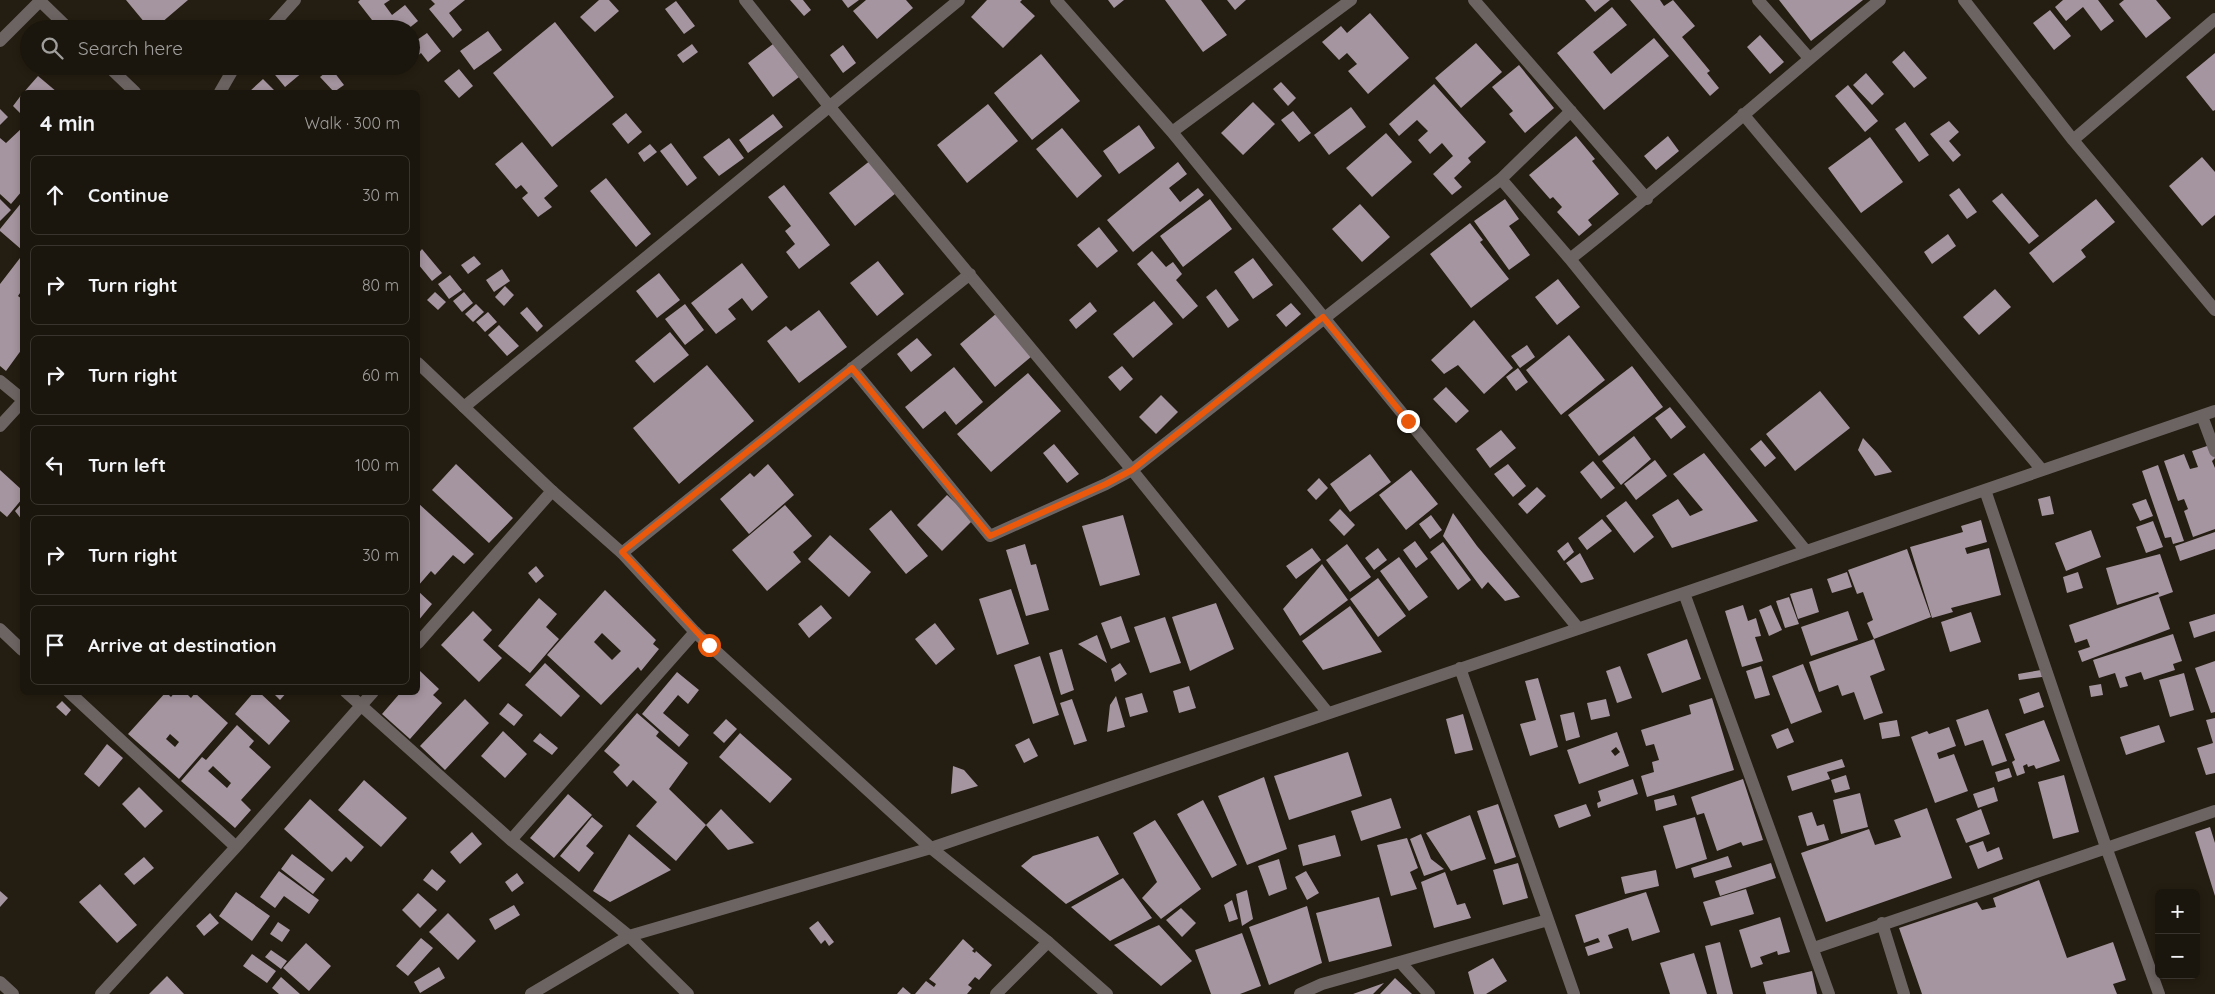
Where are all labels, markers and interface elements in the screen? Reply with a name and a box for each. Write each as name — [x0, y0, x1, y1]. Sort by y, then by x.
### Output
search box — [20, 20, 420, 75]
icon: search — [38, 34, 66, 62]
text: Search here — [78, 36, 183, 60]
text: 4 min — [40, 110, 95, 136]
text: Walk · 300 m — [305, 113, 400, 133]
icon: ahead — [41, 181, 69, 209]
text: Continue — [88, 183, 169, 207]
text: 30 m — [362, 185, 399, 205]
icon: right — [41, 271, 69, 299]
text: Turn right — [88, 273, 177, 297]
text: 80 m — [362, 275, 399, 295]
icon: right — [41, 361, 69, 389]
text: Turn right — [88, 363, 177, 387]
text: 60 m — [362, 365, 399, 385]
route end — [1397, 410, 1420, 433]
icon: left — [41, 451, 69, 479]
text: Turn left — [88, 453, 166, 477]
text: 100 m — [355, 455, 399, 475]
icon: right — [41, 541, 69, 569]
text: Turn right — [88, 543, 177, 567]
text: 30 m — [362, 545, 399, 565]
icon: arrive — [41, 631, 69, 659]
text: Arrive at destination — [88, 633, 277, 657]
route start — [698, 634, 721, 657]
map controls — [2155, 889, 2200, 979]
button: + — [2155, 889, 2200, 934]
button: − — [2155, 934, 2200, 979]

